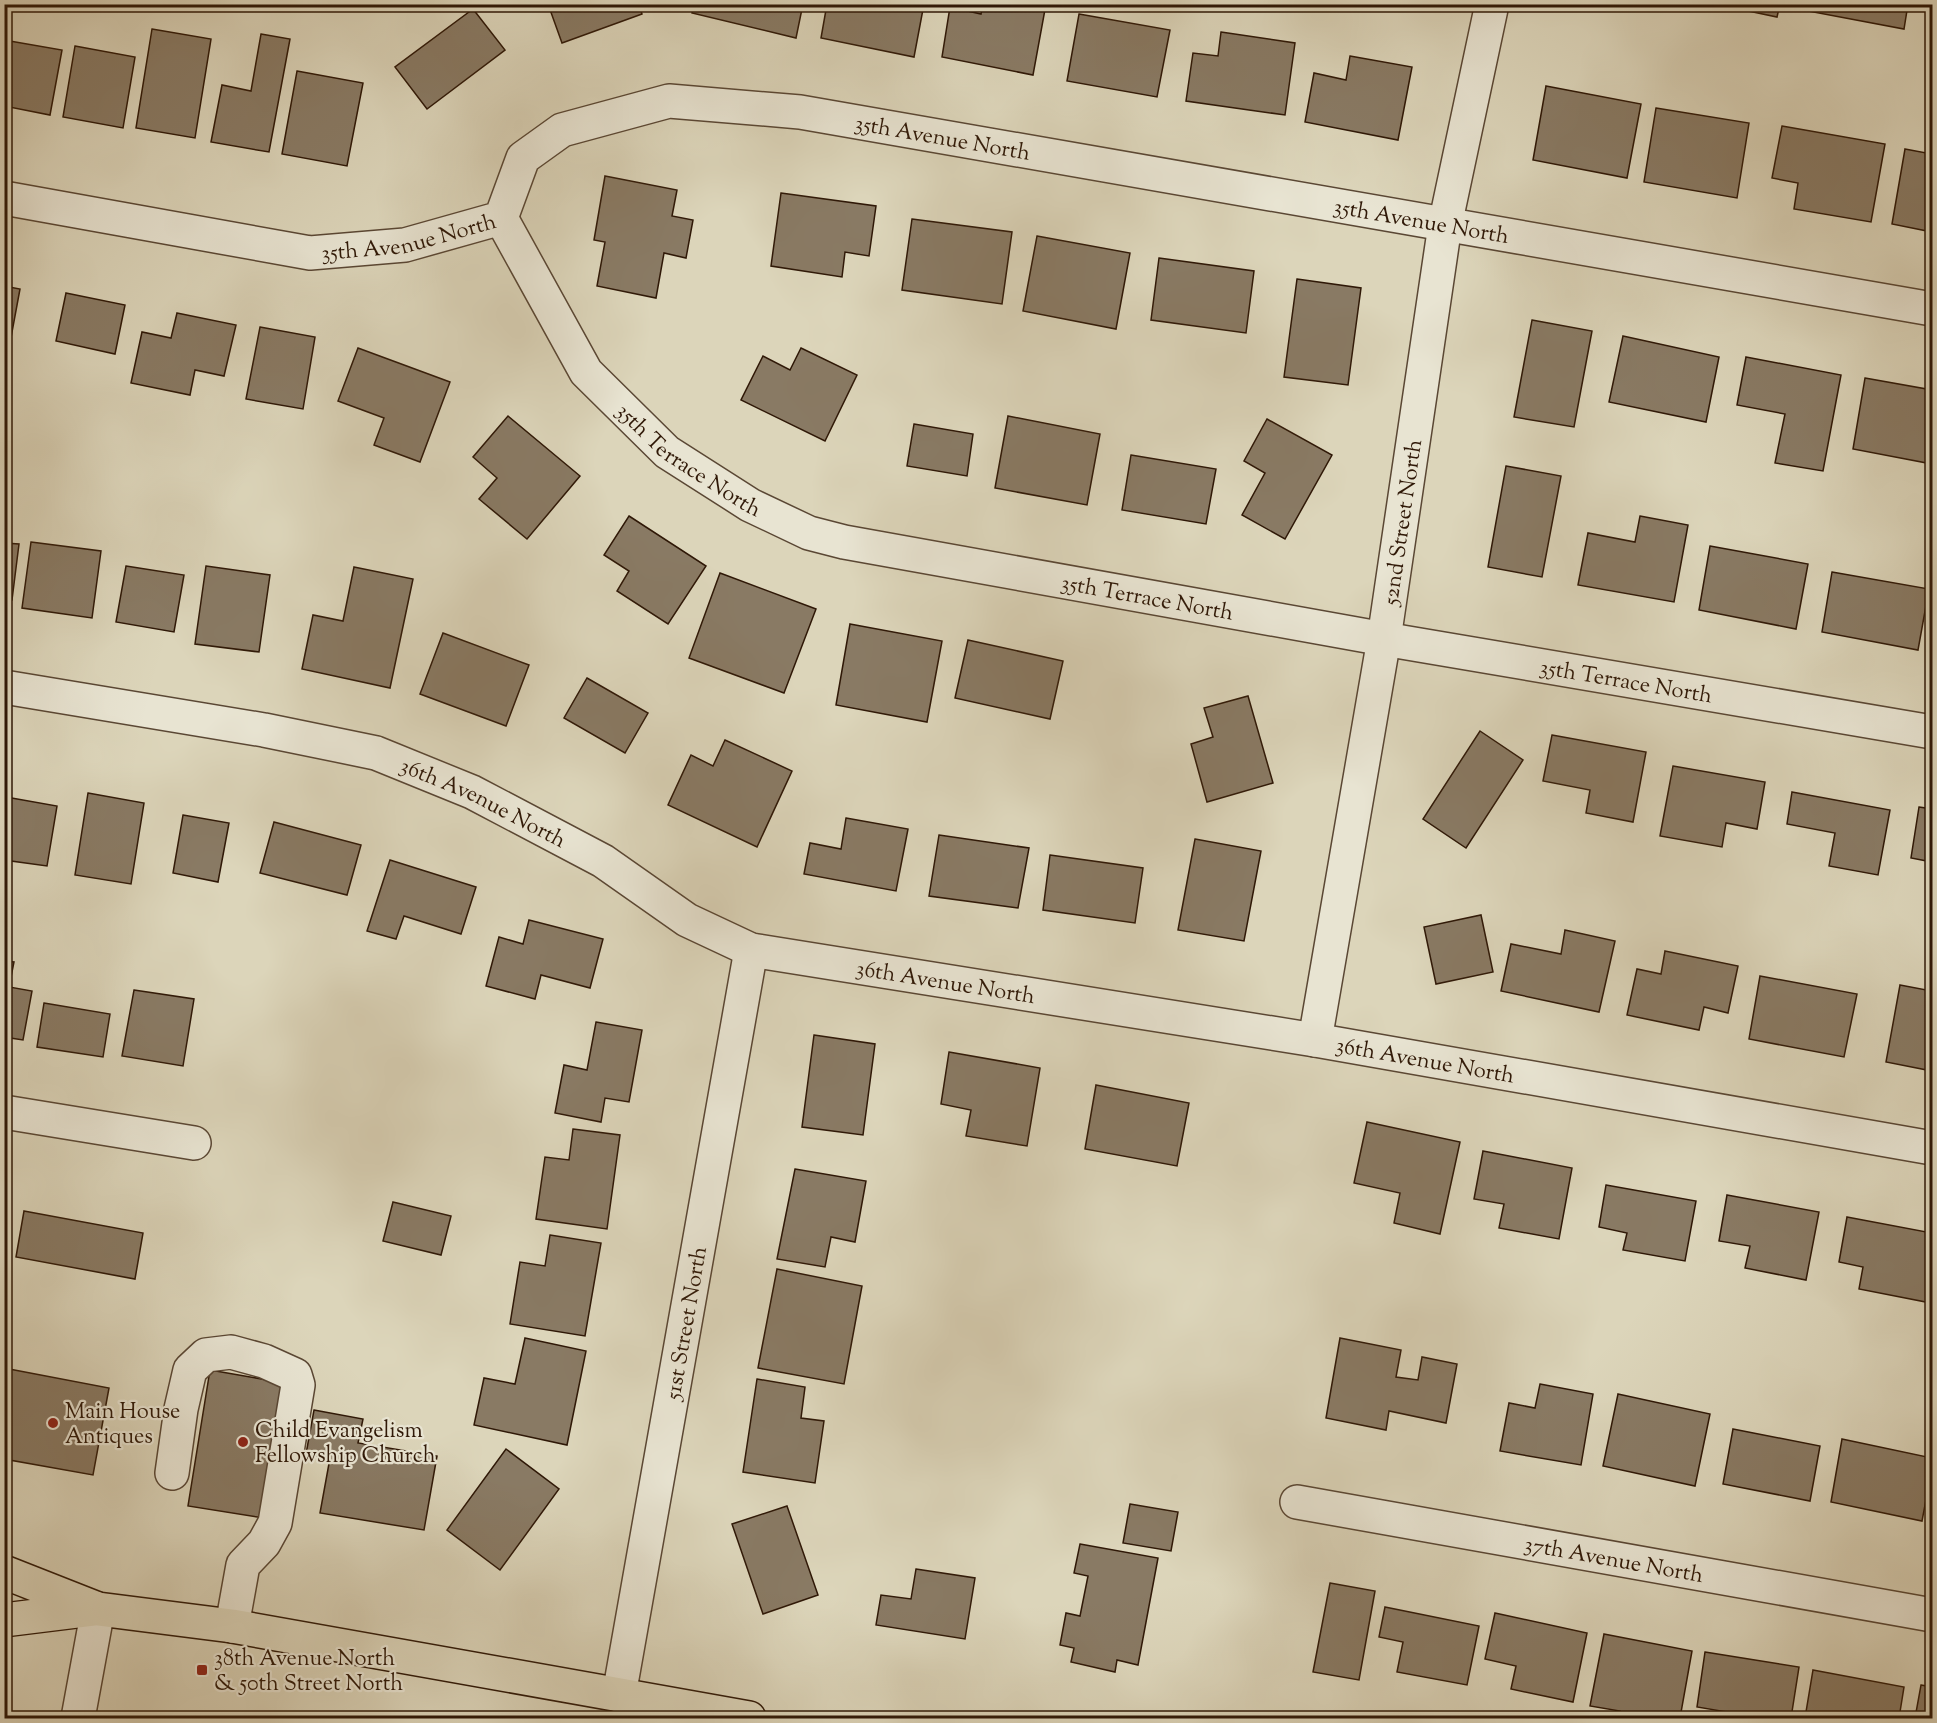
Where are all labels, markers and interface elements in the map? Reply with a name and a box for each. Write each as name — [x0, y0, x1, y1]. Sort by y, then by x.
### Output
street label: 35th Avenue North — [852, 109, 1033, 171]
street label: 35th Avenue North — [1331, 192, 1511, 254]
street label: 35th Avenue North — [320, 207, 500, 271]
street label: 35th Terrace North — [607, 397, 766, 527]
street label: 52nd Street North — [1376, 437, 1432, 610]
street label: 35th Terrace North — [1058, 568, 1236, 631]
street label: 35th Terrace North — [1537, 653, 1715, 713]
street label: 36th Avenue North — [394, 751, 571, 858]
street label: 36th Avenue North — [853, 954, 1037, 1014]
street label: 36th Avenue North — [1333, 1031, 1517, 1094]
street label: 51st Street North — [658, 1244, 717, 1405]
place label: Main House Antiques — [65, 1397, 180, 1454]
marker: Main House Antiques — [46, 1416, 60, 1430]
place label: Child Evangelism Fellowship Church — [255, 1416, 436, 1473]
marker: Child Evangelism Fellowship Church — [236, 1435, 250, 1449]
street label: 37th Avenue North — [1521, 1530, 1706, 1593]
place label: 38th Avenue North & 50th Street North — [214, 1644, 403, 1701]
marker: 38th Avenue North & 50th Street North — [195, 1663, 209, 1677]

